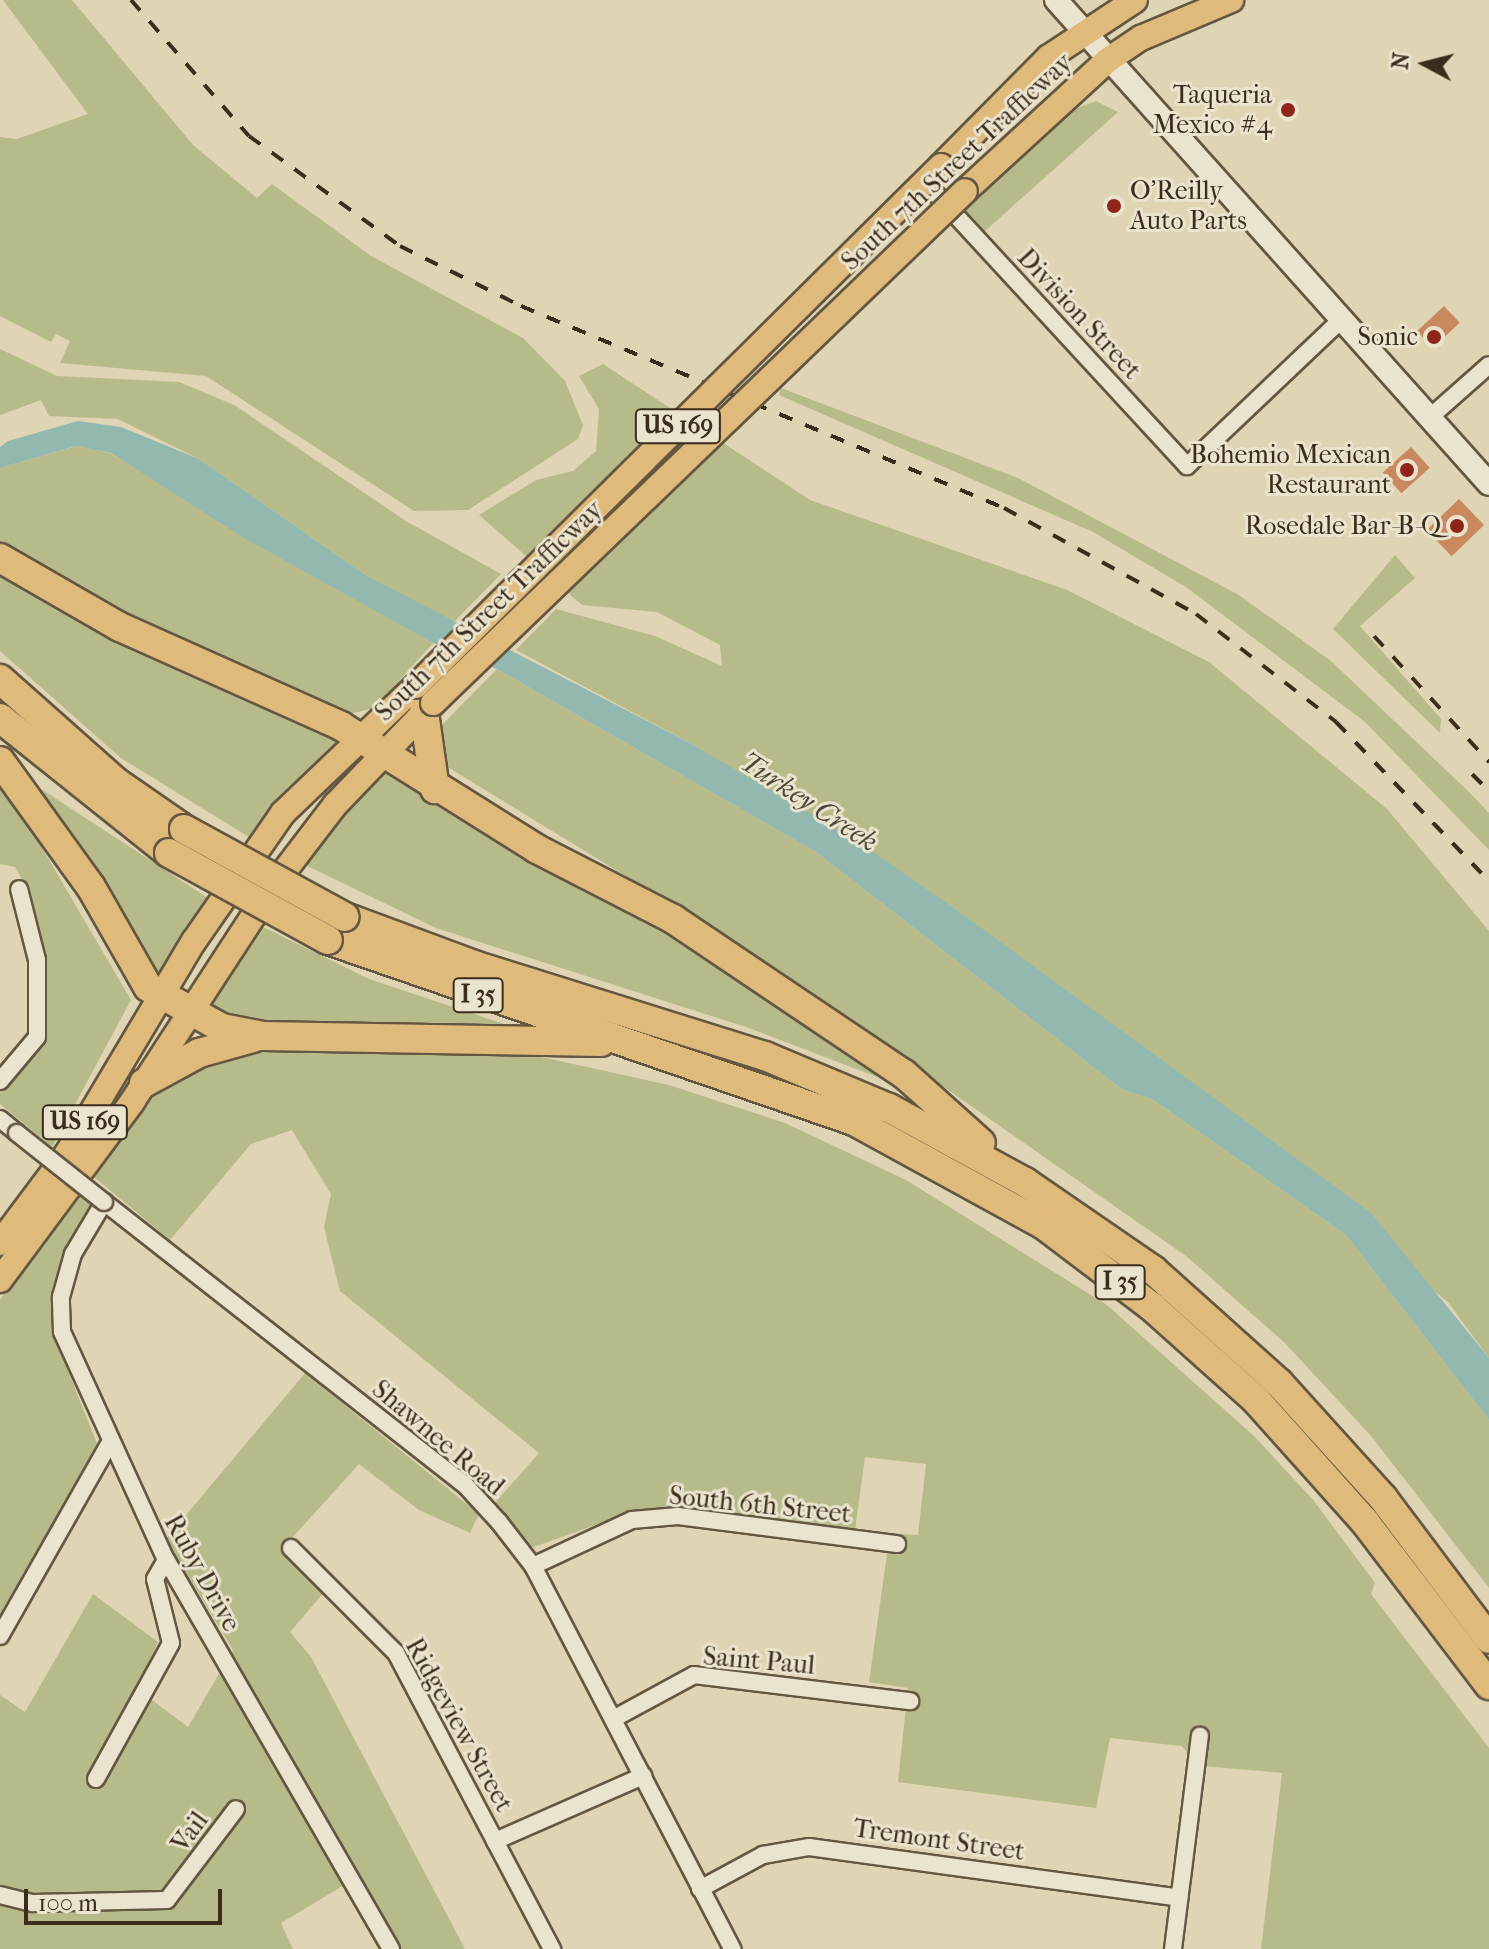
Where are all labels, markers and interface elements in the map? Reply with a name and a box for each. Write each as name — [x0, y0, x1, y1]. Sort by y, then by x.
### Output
north arrow — [1385, 24, 1465, 104]
street label: South 7th Street Trafficway — [835, 47, 1079, 277]
text: N — [1387, 51, 1415, 71]
place label: Taqueria Mexico #4 — [1153, 79, 1272, 140]
marker: Taqueria Mexico #4 — [1279, 101, 1297, 119]
place label: O'Reilly Auto Parts — [1130, 175, 1247, 236]
marker: O'Reilly Auto Parts — [1105, 197, 1123, 215]
street label: Division Street — [1011, 242, 1147, 386]
place label: Sonic — [1357, 321, 1418, 353]
marker: Sonic — [1425, 328, 1443, 346]
road number: US 169 — [634, 406, 722, 446]
place label: Bohemio Mexican Restaurant — [1190, 439, 1391, 500]
marker: Bohemio Mexican Restaurant — [1398, 461, 1416, 479]
street label: South 7th Street Trafficway — [369, 494, 609, 728]
place label: Rosedale Bar-B-Q — [1245, 510, 1441, 542]
marker: Rosedale Bar-B-Q — [1448, 517, 1466, 535]
water label: Turkey Creek — [734, 745, 884, 859]
road number: I 35 — [452, 975, 504, 1015]
road number: US 169 — [41, 1102, 129, 1142]
road number: I 35 — [1094, 1262, 1146, 1302]
street label: Shawnee Road — [366, 1374, 510, 1502]
street label: South 6th Street — [668, 1480, 852, 1530]
street label: Ruby Drive — [157, 1509, 247, 1637]
street label: Ridgeview Street — [398, 1633, 520, 1817]
street label: Saint Paul — [702, 1641, 816, 1681]
street label: Vail — [165, 1806, 215, 1858]
street label: Tremont Street — [851, 1813, 1027, 1867]
scale bar — [28, 1873, 226, 1923]
text: 100 m — [38, 1889, 98, 1917]

